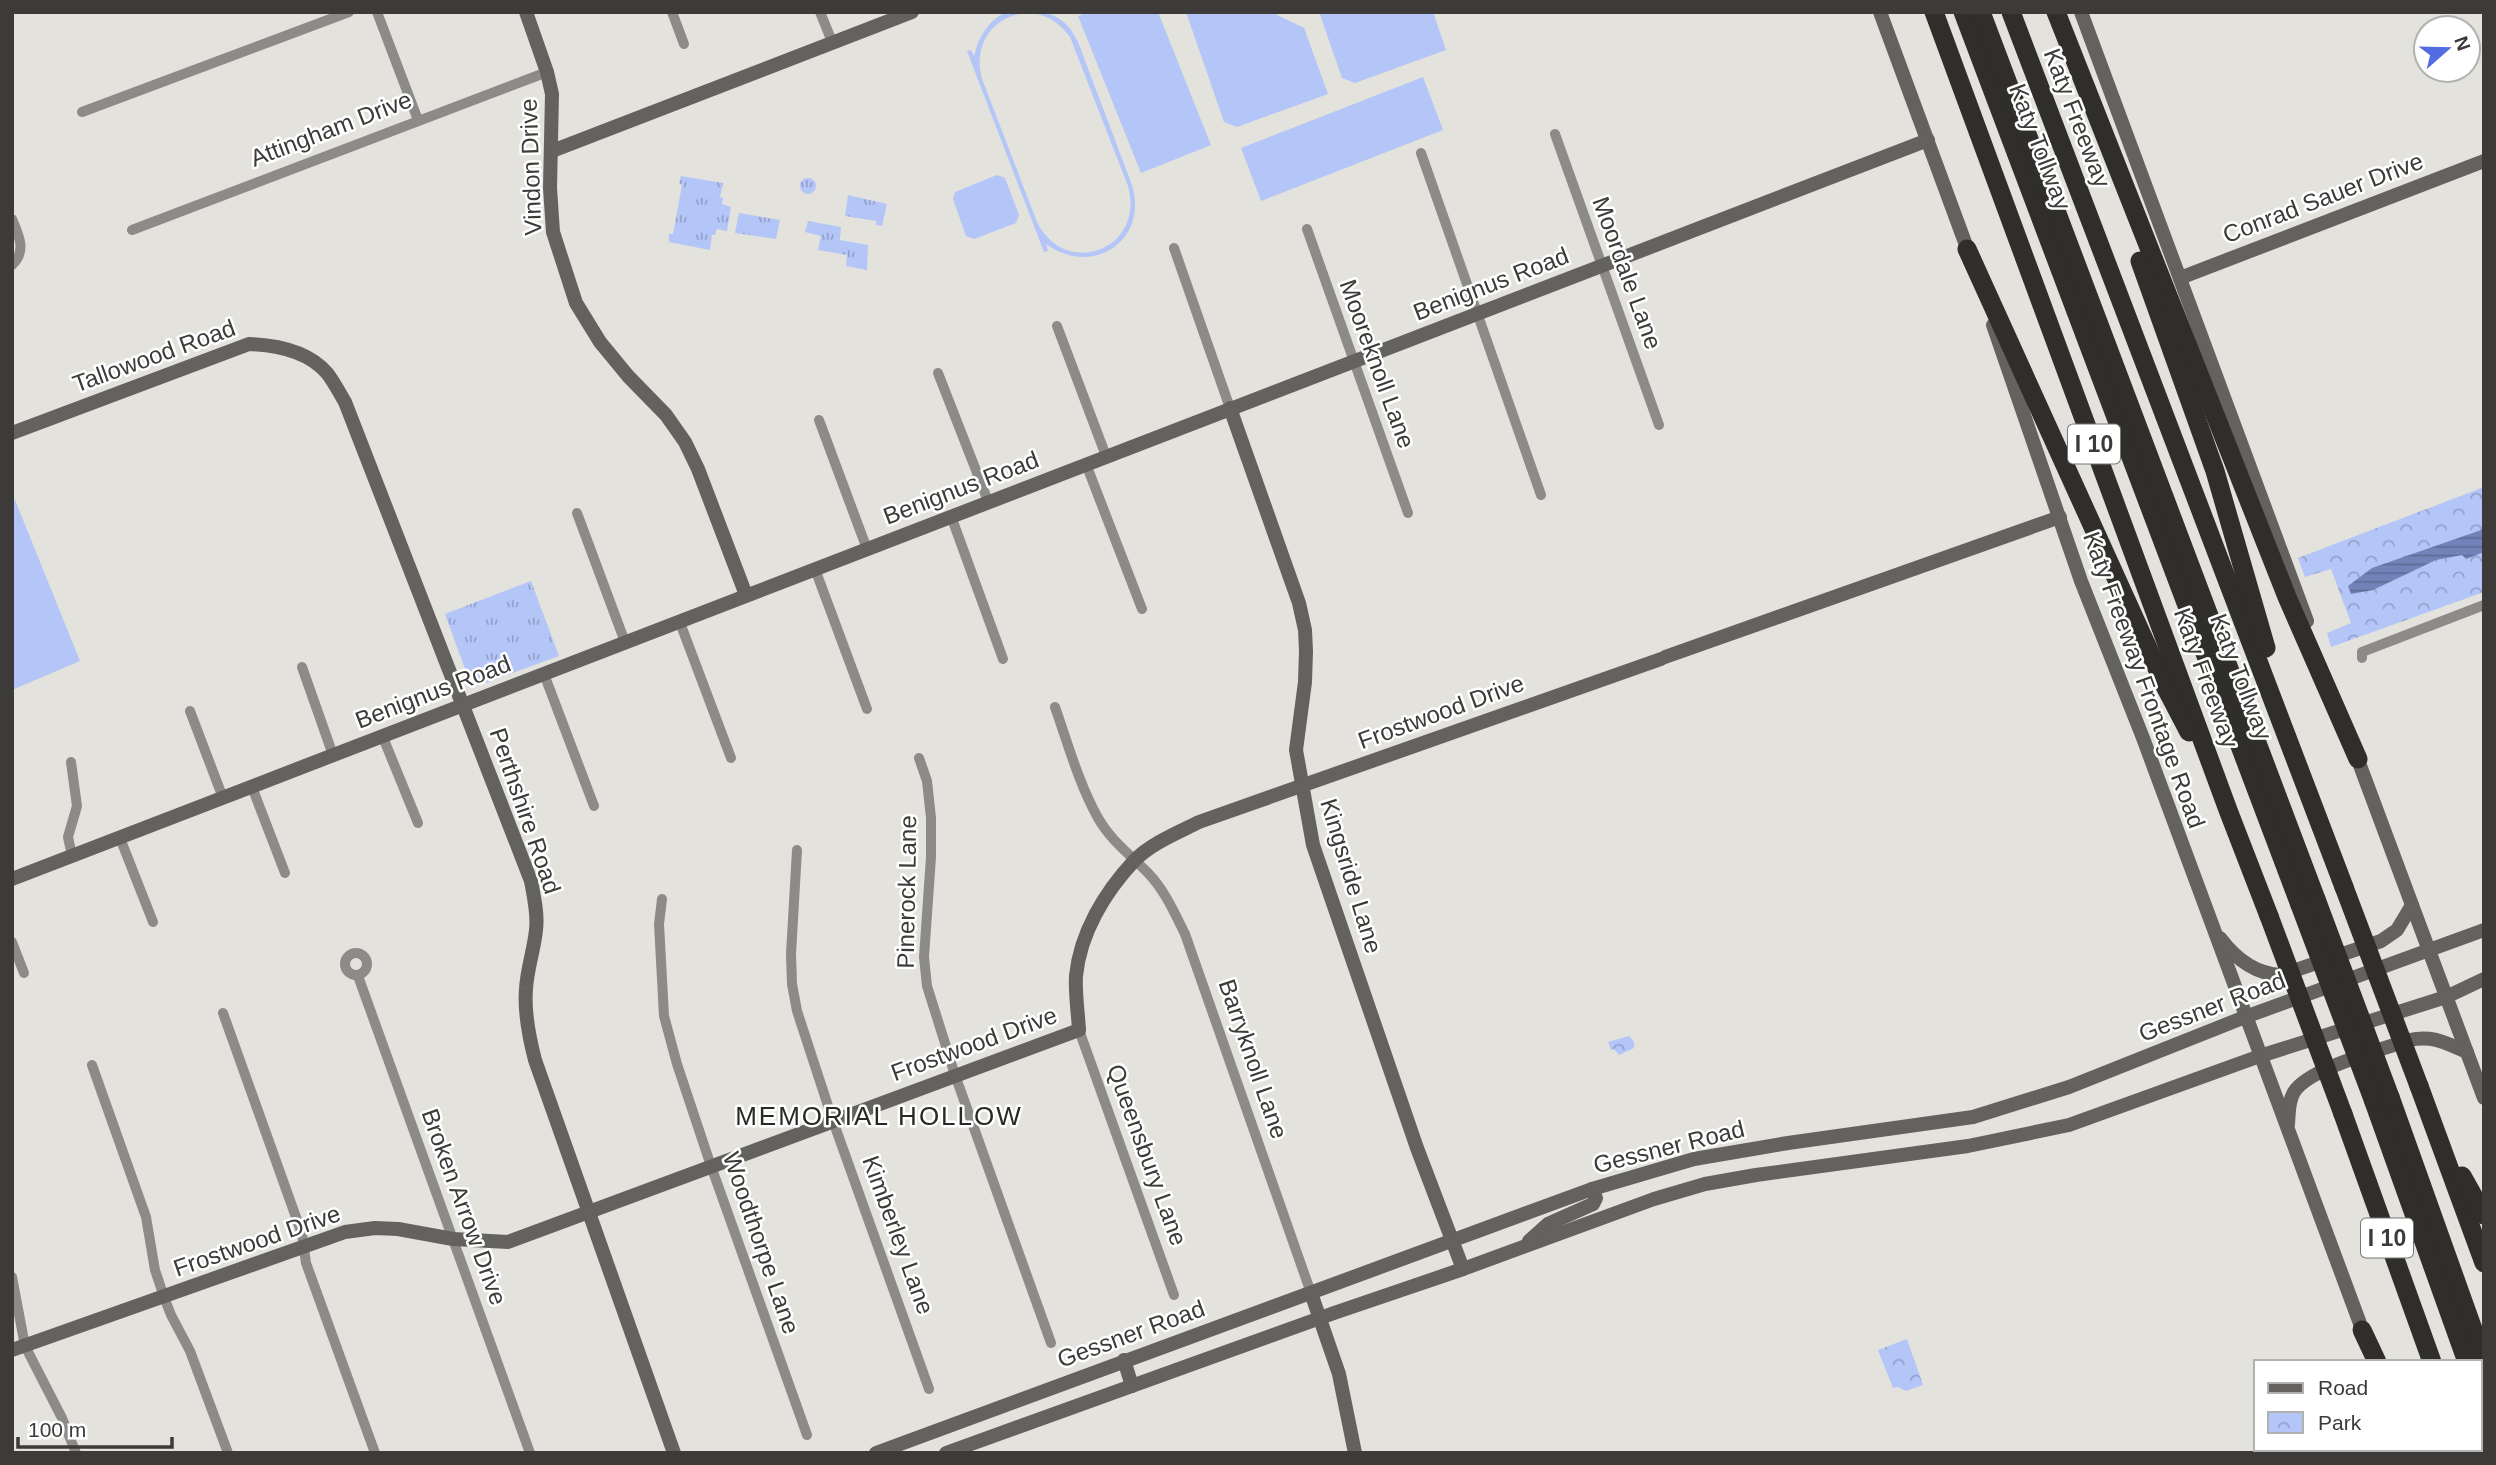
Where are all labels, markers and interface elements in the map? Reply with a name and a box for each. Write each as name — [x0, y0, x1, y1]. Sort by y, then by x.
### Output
north arrow — [2412, 14, 2482, 84]
text: N — [2450, 33, 2475, 53]
street label: Katy Freeway — [2039, 44, 2116, 191]
street label: Katy Tollway — [2004, 80, 2077, 214]
street label: Attingham Drive — [246, 85, 415, 172]
street label: Vindon Drive — [515, 98, 546, 236]
street label: Conrad Sauer Drive — [2219, 147, 2427, 248]
street label: Moordale Lane — [1587, 193, 1668, 353]
street label: Benignus Road — [1409, 242, 1572, 326]
street label: Mooreknoll Lane — [1334, 276, 1421, 452]
street label: Tallowood Road — [69, 314, 239, 397]
road number: I 10 — [2068, 424, 2120, 464]
street label: Benignus Road — [879, 446, 1042, 530]
street label: Katy Freeway Frontage Road — [2078, 528, 2211, 832]
street label: Katy Freeway — [2169, 604, 2244, 751]
street label: Katy Tollway — [2205, 610, 2278, 744]
street label: Benignus Road — [351, 650, 514, 734]
street label: Frostwood Drive — [1354, 669, 1528, 754]
street label: Perthshire Road — [484, 724, 566, 897]
street label: Kingsride Lane — [1315, 795, 1388, 956]
street label: Pinerock Lane — [892, 815, 921, 969]
street label: Gessner Road — [2135, 966, 2289, 1047]
street label: Barryknoll Lane — [1214, 976, 1293, 1142]
street label: Frostwood Drive — [887, 1001, 1061, 1086]
street label: Queensbury Lane — [1102, 1061, 1193, 1249]
district label: MEMORIAL HOLLOW — [735, 1101, 1023, 1131]
street label: Broken Arrow Drive — [416, 1105, 513, 1309]
street label: Gessner Road — [1591, 1115, 1747, 1178]
street label: Woodthorpe Lane — [718, 1148, 805, 1337]
street label: Kimberley Lane — [857, 1152, 940, 1318]
street label: Frostwood Drive — [170, 1199, 344, 1282]
road number: I 10 — [2361, 1218, 2413, 1258]
street label: Gessner Road — [1054, 1294, 1208, 1373]
legend — [2254, 1360, 2482, 1451]
text: Road — [2318, 1376, 2368, 1399]
scale bar — [18, 1406, 172, 1450]
text: Park — [2318, 1411, 2362, 1434]
text: 100 m — [28, 1418, 86, 1441]

